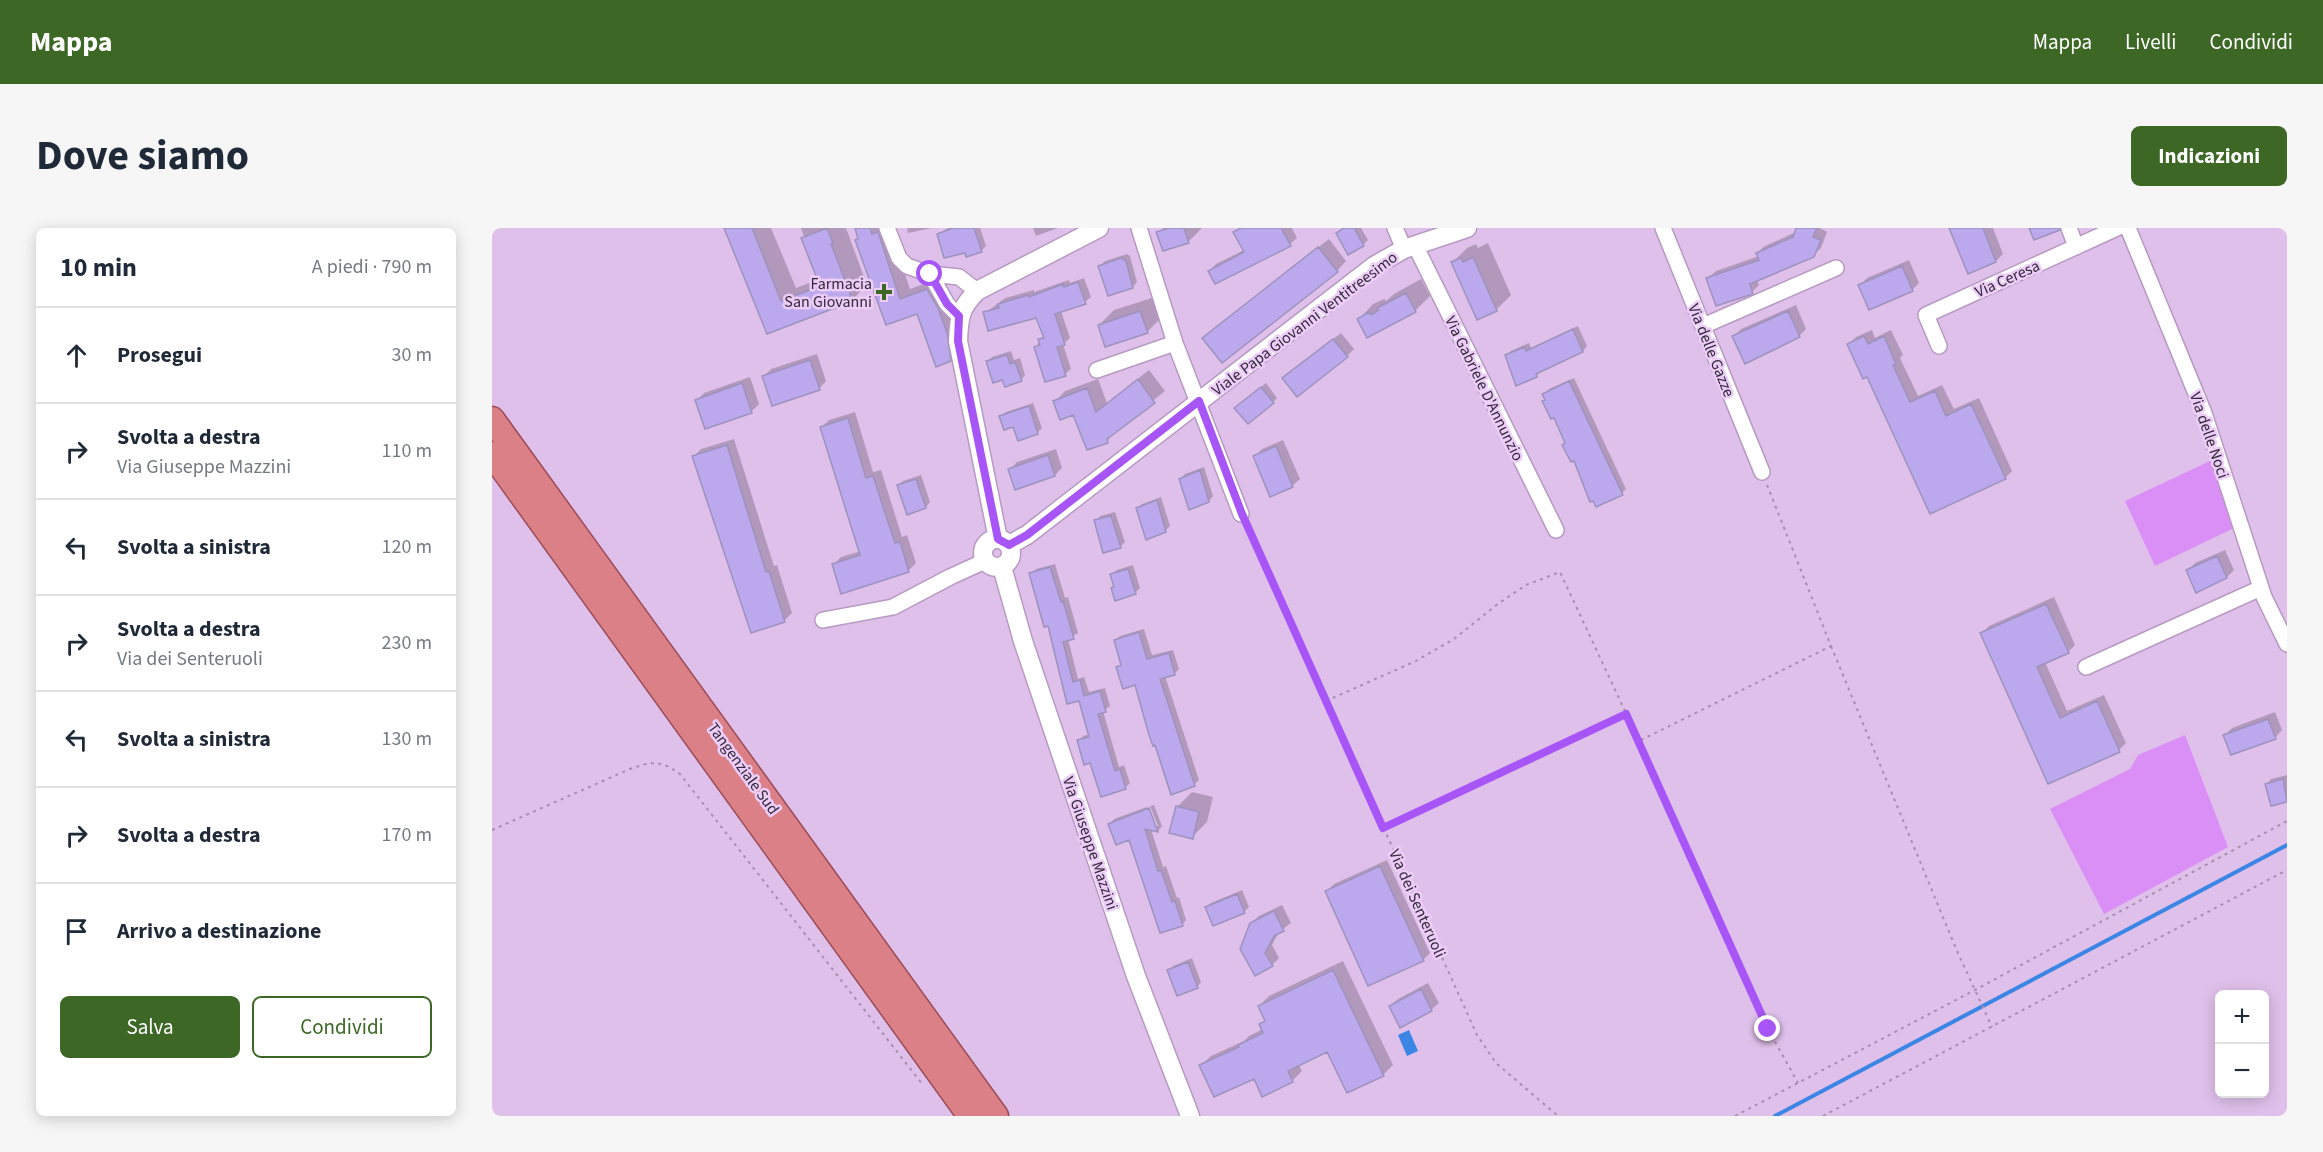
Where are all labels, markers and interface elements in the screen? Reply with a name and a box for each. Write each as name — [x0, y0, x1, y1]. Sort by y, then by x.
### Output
text: Mappa — [30, 22, 113, 62]
text: Mappa — [2033, 27, 2092, 57]
text: Livelli — [2125, 27, 2177, 57]
text: Condividi — [2210, 27, 2293, 57]
text: Dove siamo — [36, 126, 249, 186]
button: Indicazioni — [2131, 126, 2287, 186]
street label: Viale Papa Giovanni Ventitreesimo — [1207, 247, 1402, 401]
text: 10 min — [60, 249, 137, 286]
text: A piedi · 790 m — [312, 253, 432, 281]
street label: Via Ceresa — [1972, 255, 2043, 303]
route start — [916, 260, 942, 286]
place label: Farmacia San Giovanni — [784, 273, 872, 313]
marker: Farmacia San Giovanni — [877, 285, 891, 299]
street label: Via delle Gazze — [1682, 300, 1740, 400]
street label: Via Gabriele D'Annunzio — [1439, 312, 1529, 465]
icon: ahead — [60, 339, 93, 372]
text: Prosegui — [117, 339, 202, 371]
text: 30 m — [392, 341, 432, 369]
street label: Via delle Noci — [2184, 389, 2234, 481]
text: Svolta a destra — [117, 421, 261, 453]
icon: right — [60, 435, 93, 468]
text: 110 m — [382, 437, 432, 465]
text: Via Giuseppe Mazzini — [117, 453, 291, 481]
icon: left — [60, 531, 93, 564]
text: Svolta a sinistra — [117, 531, 271, 563]
text: 120 m — [382, 533, 432, 561]
text: Svolta a destra — [117, 613, 261, 645]
icon: right — [60, 627, 93, 660]
text: 230 m — [382, 629, 432, 657]
text: Via dei Senteruoli — [117, 645, 263, 673]
street label: Tangenziale Sud — [702, 718, 784, 819]
icon: left — [60, 723, 93, 756]
text: Svolta a sinistra — [117, 723, 271, 755]
text: 130 m — [382, 725, 432, 753]
street label: Via Giuseppe Mazzini — [1057, 774, 1123, 913]
icon: right — [60, 819, 93, 852]
text: Svolta a destra — [117, 819, 261, 851]
text: 170 m — [382, 821, 432, 849]
street label: Via dei Senteruoli — [1383, 846, 1451, 961]
icon: arrive — [60, 915, 93, 948]
text: Arrivo a destinazione — [117, 915, 322, 947]
map controls — [2215, 990, 2269, 1098]
button: + — [2215, 990, 2269, 1044]
button: Salva — [60, 996, 240, 1058]
button: Condividi — [252, 996, 432, 1058]
route end — [1754, 1015, 1780, 1041]
button: − — [2215, 1044, 2269, 1098]

